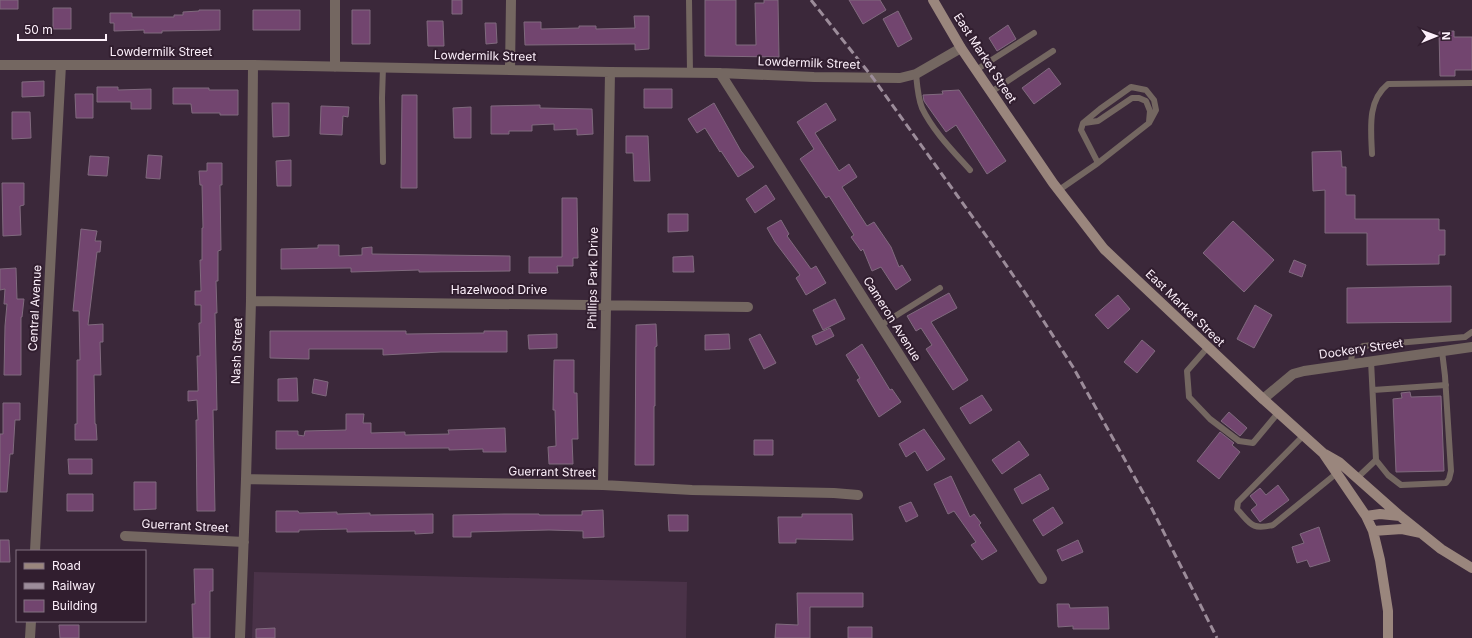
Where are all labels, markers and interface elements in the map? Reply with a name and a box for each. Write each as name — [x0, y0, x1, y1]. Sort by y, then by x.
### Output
street label: East Market Street — [951, 10, 1020, 106]
scale bar — [18, 16, 106, 42]
north arrow — [1416, 16, 1456, 56]
text: 50 m — [24, 22, 53, 37]
text: N — [1439, 32, 1453, 40]
street label: Lowdermilk Street — [110, 44, 212, 59]
street label: Lowdermilk Street — [434, 47, 536, 64]
street label: Lowdermilk Street — [758, 53, 861, 72]
street label: Phillips Park Drive — [584, 227, 601, 329]
street label: Central Avenue — [25, 264, 44, 352]
street label: East Market Street — [1143, 266, 1228, 349]
street label: Cameron Avenue — [860, 274, 925, 364]
street label: Hazelwood Drive — [451, 282, 547, 297]
street label: Nash Street — [228, 317, 245, 384]
street label: Dockery Street — [1318, 335, 1404, 362]
street label: Guerrant Street — [508, 463, 596, 480]
street label: Guerrant Street — [141, 516, 229, 535]
legend — [16, 550, 146, 622]
text: Road — [52, 558, 81, 573]
text: Railway — [52, 578, 96, 593]
text: Building — [52, 598, 97, 613]

